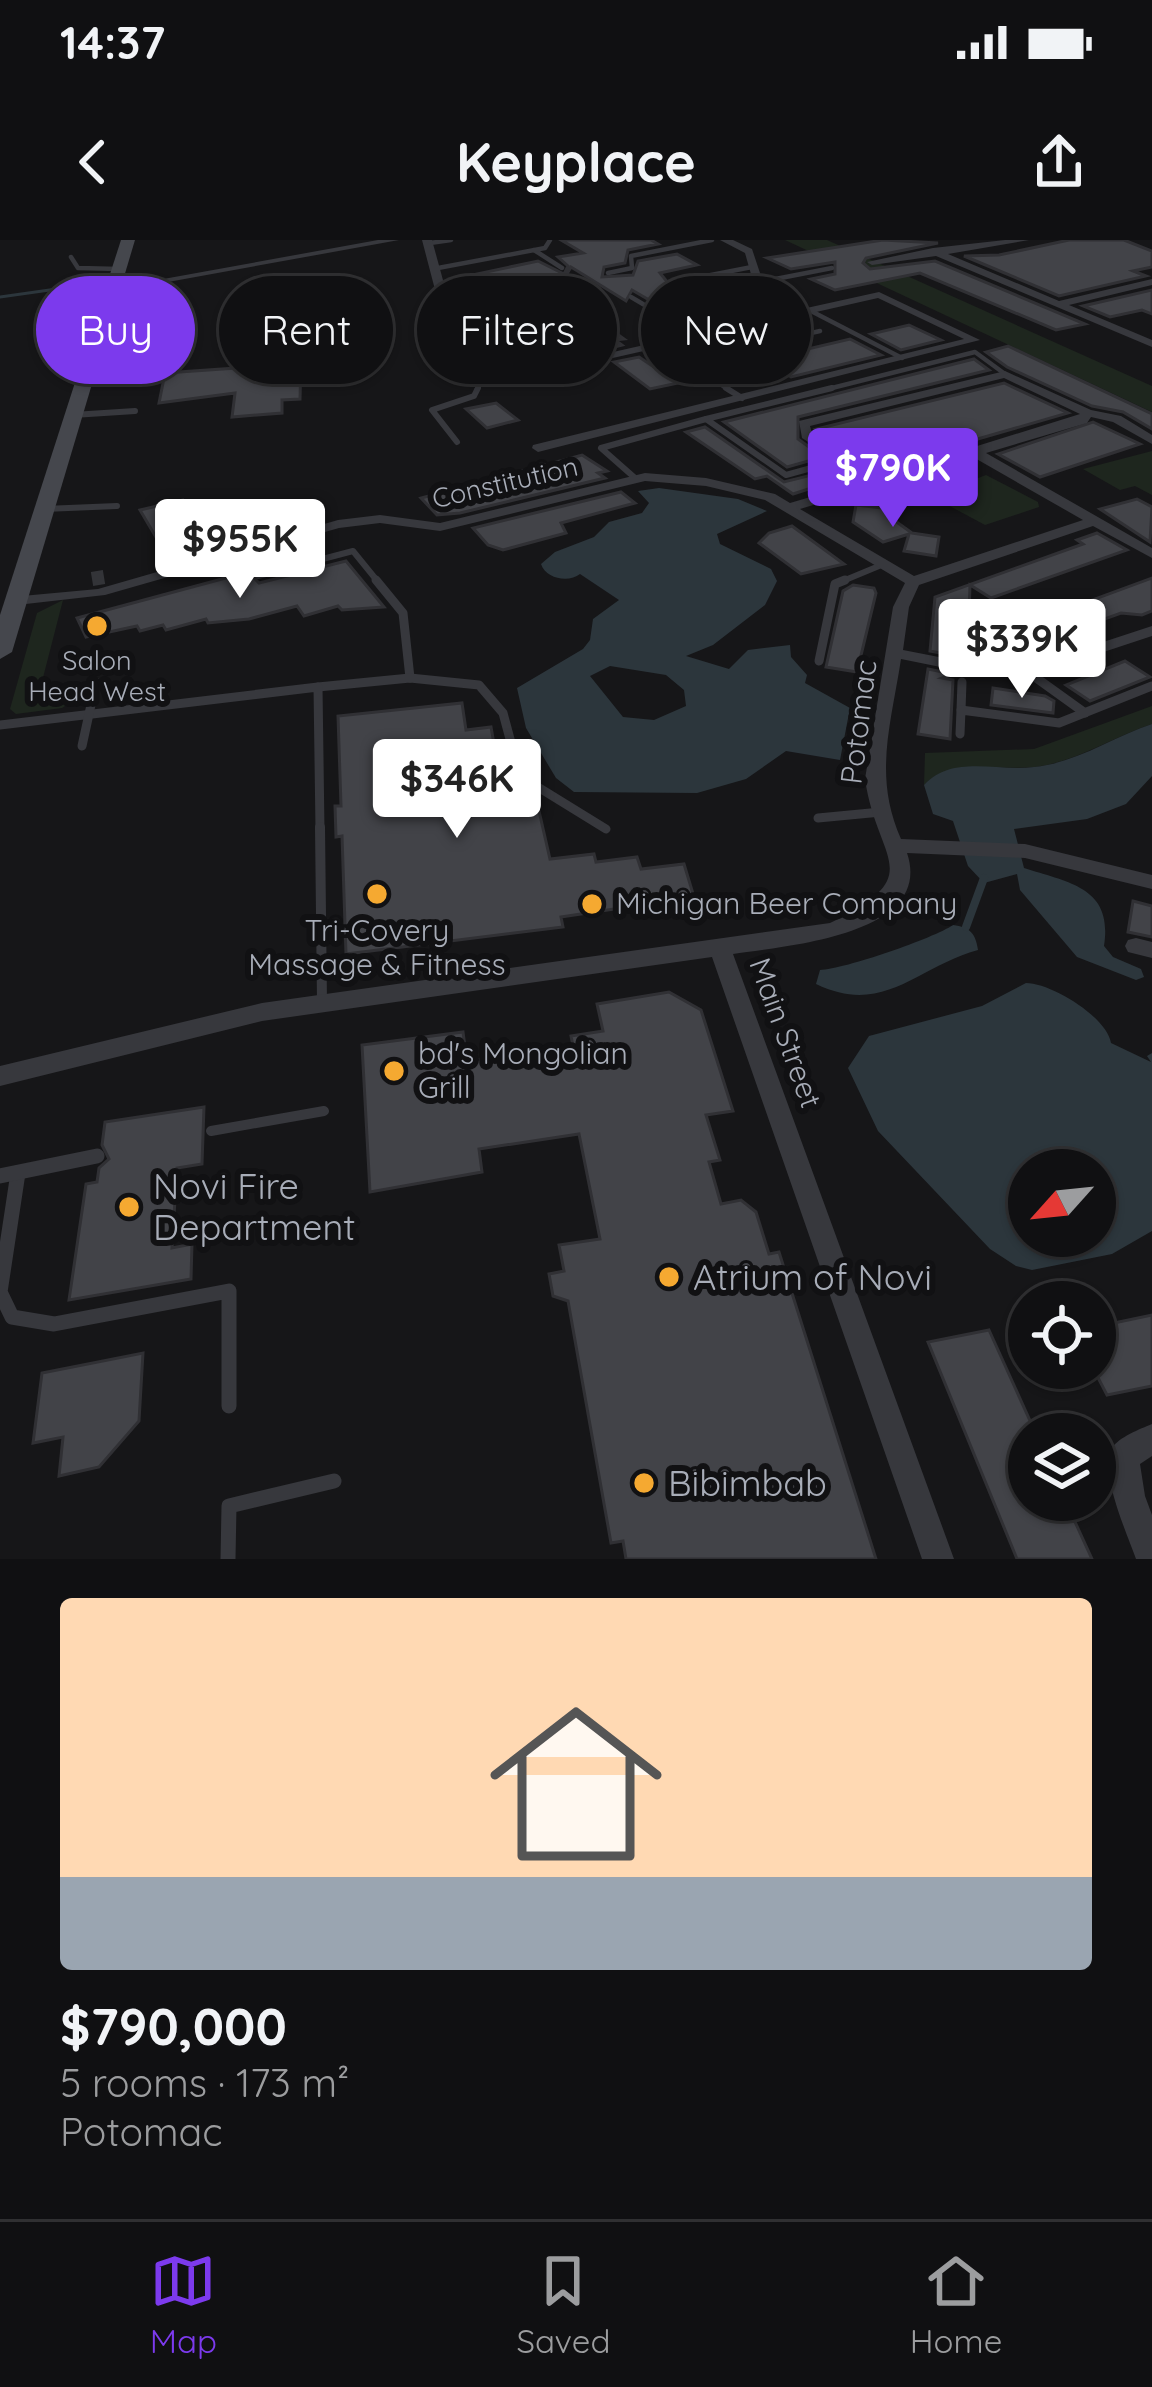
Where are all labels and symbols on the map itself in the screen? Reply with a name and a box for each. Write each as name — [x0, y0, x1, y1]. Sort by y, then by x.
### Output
pin: $790K — [809, 428, 977, 530]
street label: Constitution — [429, 449, 581, 515]
pin: $955K — [156, 499, 324, 601]
pin: $339K — [938, 599, 1106, 701]
marker: Salon Head West — [84, 613, 110, 639]
place label: Salon Head West — [28, 643, 166, 708]
street label: Potomac — [832, 658, 884, 786]
pin: $346K — [373, 739, 541, 841]
marker: Tri-Covery Massage & Fitness — [364, 881, 390, 907]
place label: Michigan Beer Company — [616, 884, 957, 922]
marker: Michigan Beer Company — [579, 891, 605, 917]
place label: Tri-Covery Massage & Fitness — [248, 911, 506, 983]
street label: Main Street — [741, 952, 831, 1113]
place label: bd's Mongolian Grill — [418, 1034, 628, 1106]
marker: bd's Mongolian Grill — [381, 1058, 407, 1084]
north arrow — [1008, 1149, 1116, 1257]
place label: Novi Fire Department — [153, 1163, 355, 1249]
marker: Novi Fire Department — [116, 1194, 142, 1220]
place label: Atrium of Novi — [693, 1254, 932, 1299]
marker: Atrium of Novi — [656, 1264, 682, 1290]
place label: Bibimbab — [668, 1460, 827, 1505]
marker: Bibimbab — [631, 1470, 657, 1496]

